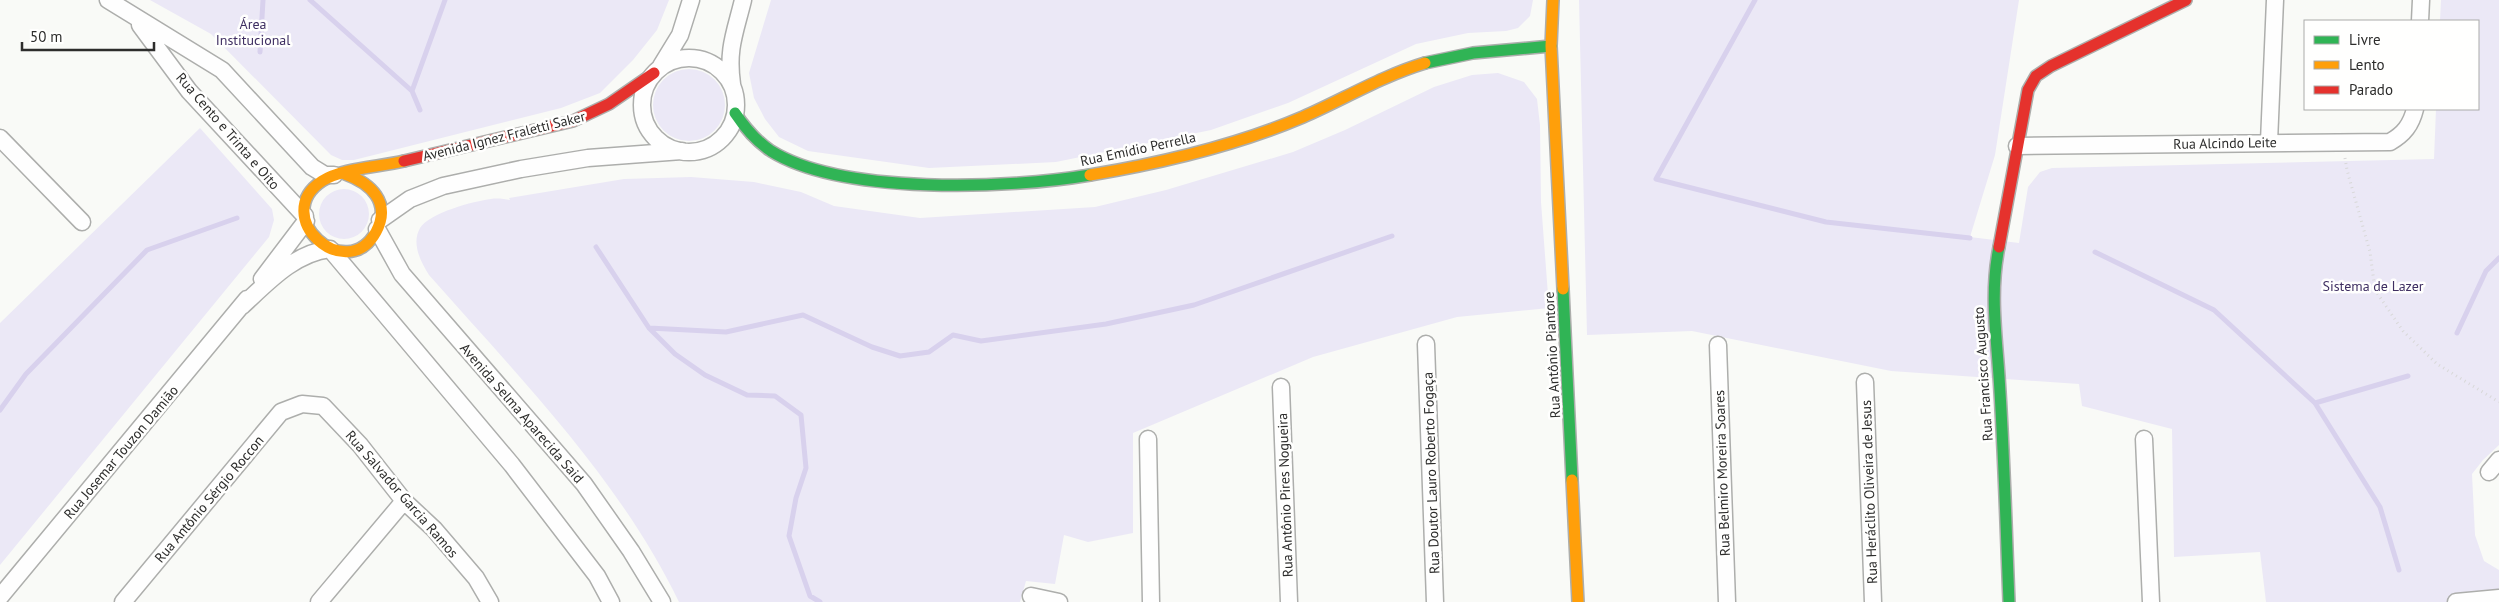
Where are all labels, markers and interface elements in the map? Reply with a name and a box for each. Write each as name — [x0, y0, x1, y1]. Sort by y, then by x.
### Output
park label: Área Institucional — [216, 15, 290, 49]
scale bar — [22, 20, 155, 52]
legend — [2304, 20, 2479, 110]
text: 50 m — [30, 27, 63, 46]
text: Livre — [2349, 30, 2381, 49]
text: Lento — [2349, 55, 2385, 74]
street label: Rua Cento e Trinta e Oito — [172, 69, 284, 193]
text: Parado — [2349, 80, 2393, 99]
street label: Avenida Ignez Fraletti Saker — [421, 107, 587, 165]
street label: Rua Emídio Perrella — [1079, 128, 1198, 170]
street label: Rua Alcindo Leite — [2173, 133, 2277, 153]
park label: Sistema de Lazer — [2322, 277, 2424, 295]
street label: Rua Antônio Piantore — [1540, 291, 1564, 419]
street label: Rua Francisco Augusto — [1969, 306, 1997, 442]
street label: Avenida Selma Aparecida Said — [456, 339, 588, 487]
street label: Rua Doutor Lauro Roberto Fogaça — [1418, 372, 1444, 574]
street label: Rua Josemar Touzon Damião — [60, 381, 182, 523]
street label: Rua Belmiro Moreira Soares — [1710, 390, 1734, 556]
street label: Rua Heráclito Oliveira de Jesus — [1857, 400, 1881, 584]
street label: Rua Antônio Pires Nogueira — [1273, 413, 1297, 577]
street label: Rua Salvador Garcia Ramos — [342, 427, 462, 562]
street label: Rua Antônio Sérgio Roccon — [150, 432, 268, 566]

